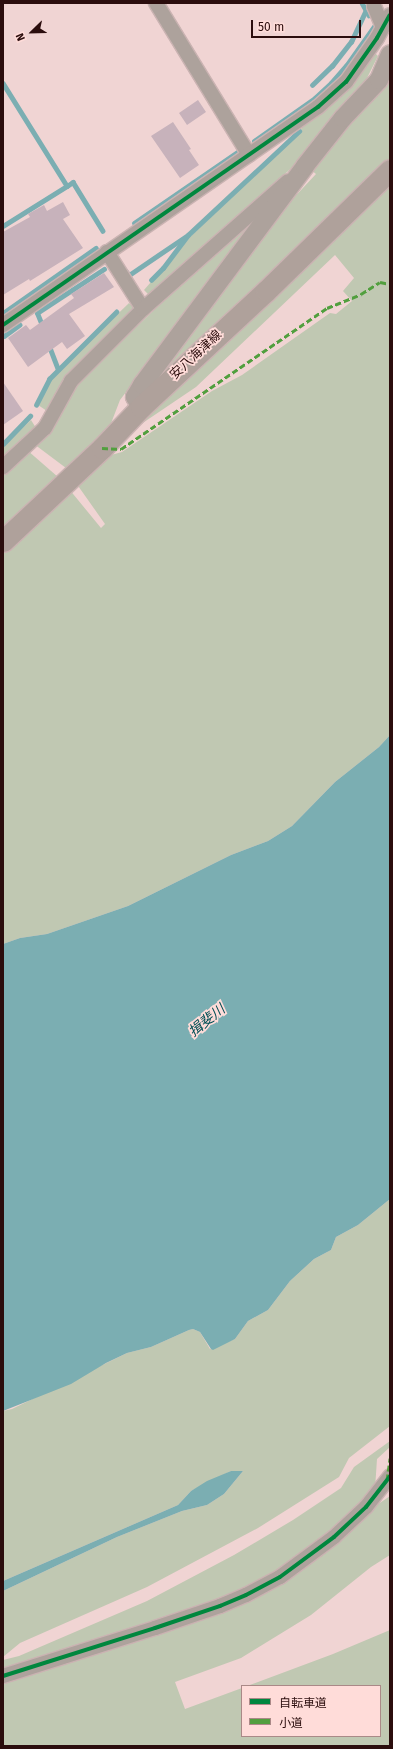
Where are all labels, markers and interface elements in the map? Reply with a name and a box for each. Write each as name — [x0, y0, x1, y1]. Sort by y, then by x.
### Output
north arrow — [12, 12, 52, 52]
scale bar — [253, 12, 363, 38]
text: 50 m — [258, 20, 284, 34]
text: N — [13, 31, 28, 43]
street label: 安八海津線 — [167, 327, 225, 383]
water label: 揖斐川 — [185, 1001, 229, 1041]
legend — [241, 1685, 381, 1737]
text: 自転車道 — [279, 1696, 327, 1710]
text: 小道 — [279, 1716, 303, 1730]

